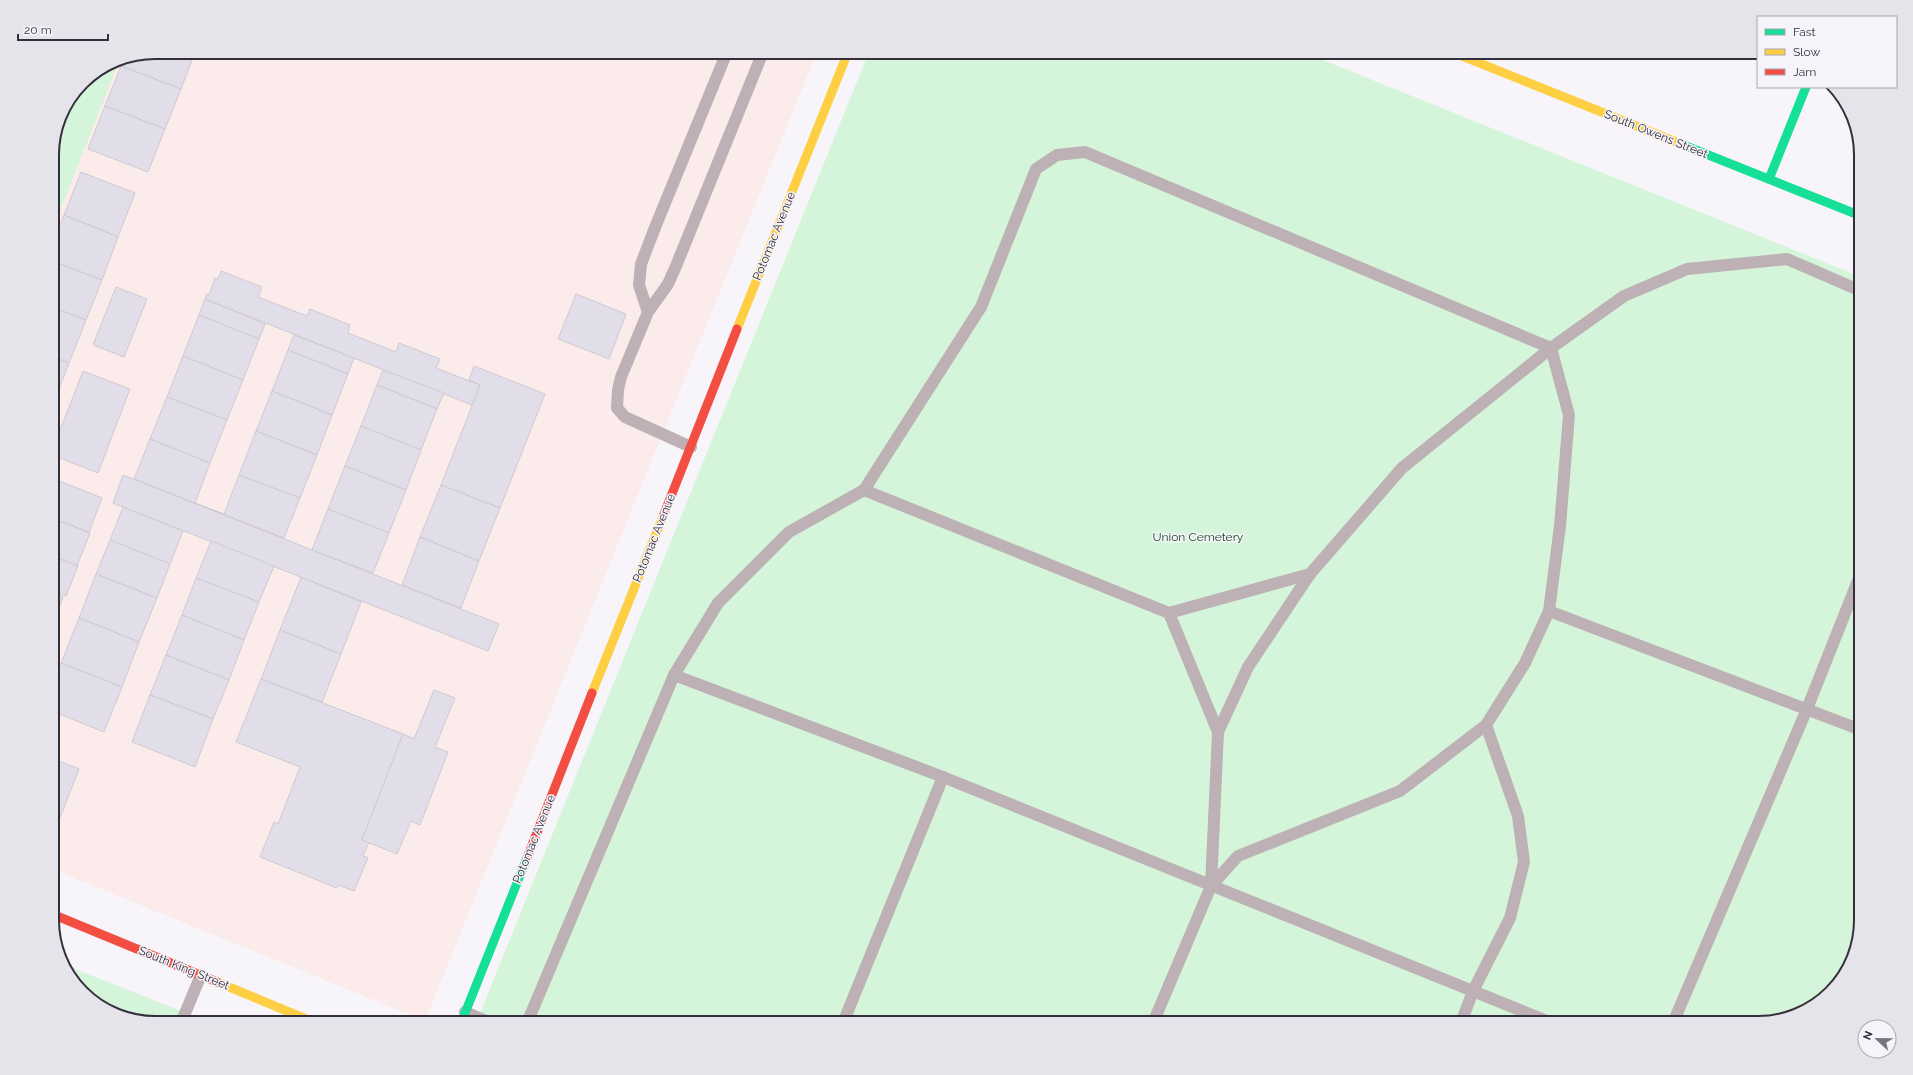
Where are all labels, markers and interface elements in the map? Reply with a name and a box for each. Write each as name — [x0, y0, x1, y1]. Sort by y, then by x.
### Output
scale bar — [18, 16, 108, 42]
legend — [1757, 16, 1897, 88]
text: 20 m — [24, 23, 52, 37]
text: Fast — [1793, 25, 1816, 39]
text: Slow — [1793, 45, 1820, 59]
text: Jam — [1793, 65, 1816, 79]
street label: South Owens Street — [1602, 107, 1710, 161]
street label: Potomac Avenue — [750, 190, 798, 282]
street label: Potomac Avenue — [630, 492, 678, 584]
park label: Union Cemetery — [1153, 530, 1244, 544]
street label: Potomac Avenue — [510, 793, 558, 885]
street label: South King Street — [137, 943, 231, 993]
north arrow — [1857, 1019, 1897, 1059]
text: N — [1861, 1029, 1876, 1042]

